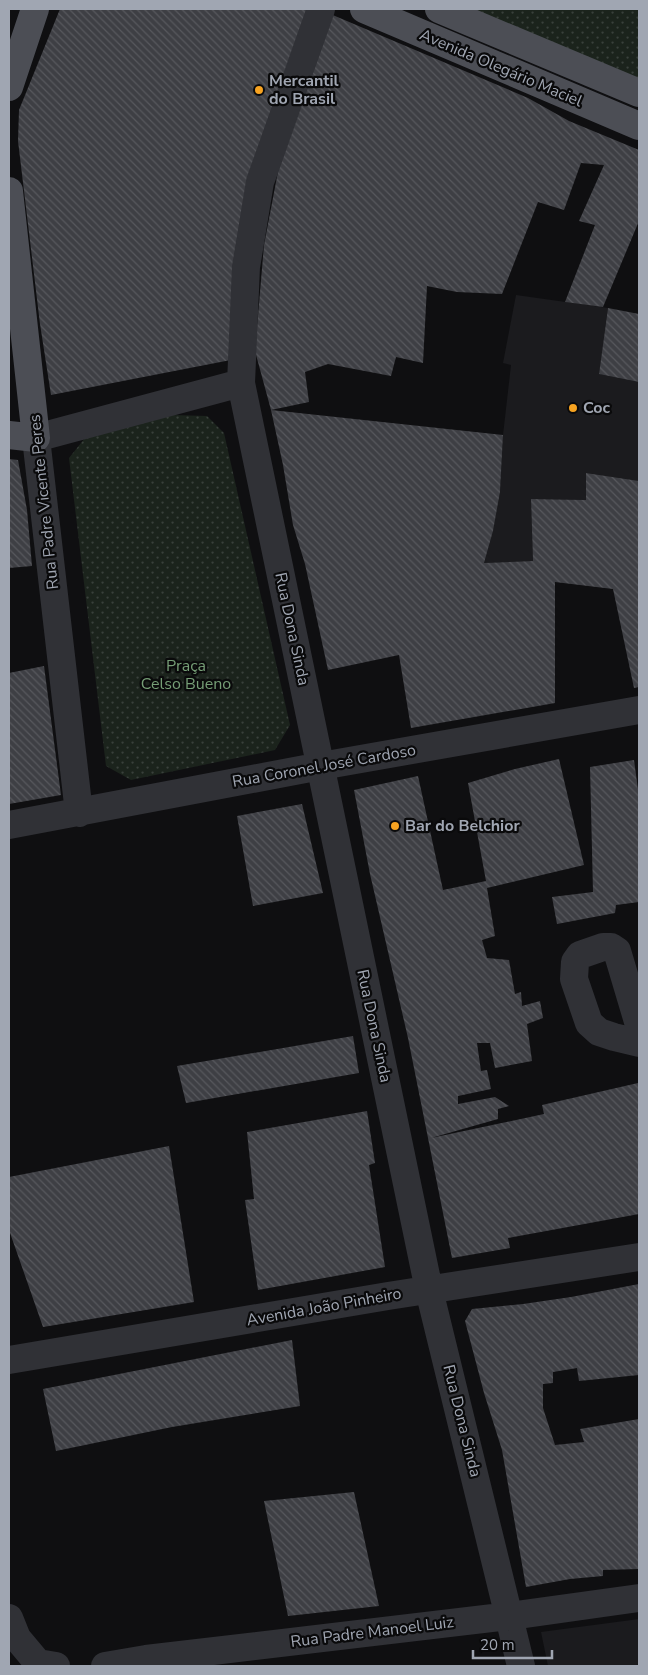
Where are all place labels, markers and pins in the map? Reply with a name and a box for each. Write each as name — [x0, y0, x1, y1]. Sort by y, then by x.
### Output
place label: Mercantil do Brasil — [269, 70, 339, 110]
marker: Mercantil do Brasil — [253, 84, 265, 96]
place label: Coc — [583, 397, 611, 419]
marker: Coc — [567, 402, 579, 414]
place label: Bar do Belchior — [405, 815, 520, 837]
marker: Bar do Belchior — [389, 820, 401, 832]

